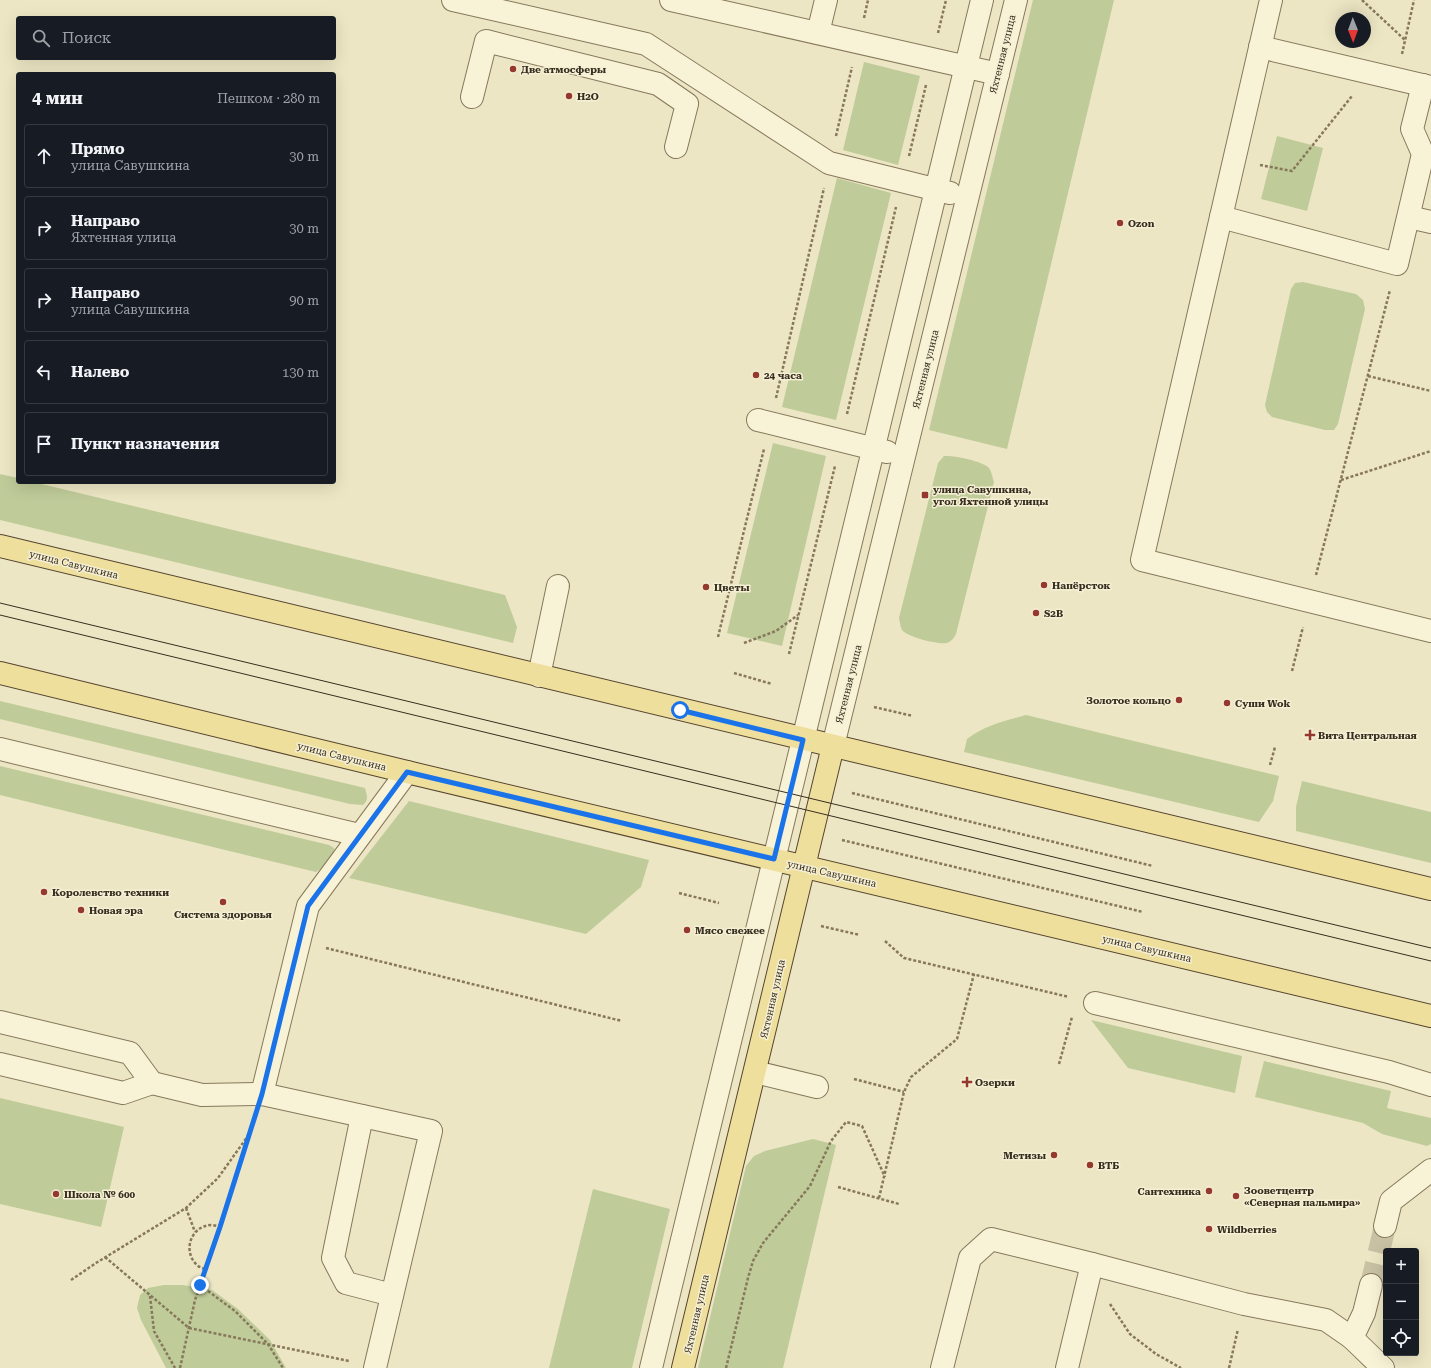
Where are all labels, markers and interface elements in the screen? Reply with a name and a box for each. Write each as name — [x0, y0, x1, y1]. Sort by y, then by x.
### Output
north arrow — [1335, 12, 1371, 48]
street label: Яхтенная улица — [987, 13, 1018, 95]
search box — [16, 16, 336, 60]
icon: search — [30, 27, 52, 49]
text: Поиск — [62, 29, 111, 47]
marker: Две атмосферы — [508, 64, 518, 74]
place label: Две атмосферы — [521, 64, 606, 75]
text: 4 мин — [32, 88, 83, 108]
text: Пешком · 280 m — [217, 91, 320, 106]
marker: H2O — [564, 91, 574, 101]
place label: H2O — [577, 91, 599, 102]
text: Прямо — [71, 140, 125, 158]
icon: ahead — [33, 145, 55, 167]
text: 30 m — [289, 149, 319, 164]
text: улица Савушкина — [71, 158, 190, 173]
text: Направо — [71, 212, 140, 230]
icon: right — [33, 217, 55, 239]
marker: Ozon — [1115, 218, 1125, 228]
place label: Ozon — [1128, 218, 1155, 229]
text: 30 m — [289, 221, 319, 236]
text: Яхтенная улица — [71, 230, 176, 245]
text: Направо — [71, 284, 140, 302]
icon: right — [33, 289, 55, 311]
text: 90 m — [289, 293, 319, 308]
text: улица Савушкина — [71, 302, 190, 317]
street label: Яхтенная улица — [910, 328, 941, 410]
icon: left — [33, 361, 55, 383]
text: Налево — [71, 363, 130, 381]
text: 130 m — [282, 365, 319, 380]
marker: 24 часа — [751, 370, 761, 380]
place label: 24 часа — [764, 370, 802, 381]
icon: arrive — [33, 433, 55, 455]
text: Пункт назначения — [71, 435, 219, 453]
place label: улица Савушкина, угол Яхтенной улицы — [933, 484, 1048, 507]
marker: улица Савушкина, угол Яхтенной улицы — [920, 490, 930, 500]
street label: улица Савушкина — [28, 548, 120, 581]
marker: Напёрсток — [1039, 580, 1049, 590]
place label: Напёрсток — [1052, 580, 1111, 591]
marker: Цветы — [701, 582, 711, 592]
place label: Цветы — [714, 582, 749, 593]
marker: S2B — [1031, 608, 1041, 618]
place label: S2B — [1044, 608, 1063, 619]
street label: Яхтенная улица — [833, 643, 864, 725]
place label: Золотое кольцо — [1086, 695, 1172, 706]
marker: Золотое кольцо — [1174, 695, 1184, 705]
marker: Суши Wok — [1222, 698, 1232, 708]
place label: Суши Wok — [1235, 698, 1291, 709]
route start — [671, 701, 689, 719]
marker: Вита Центральная — [1305, 730, 1315, 740]
place label: Вита Центральная — [1318, 730, 1418, 741]
street label: улица Савушкина — [296, 740, 388, 773]
street label: улица Савушкина — [786, 858, 878, 889]
marker: Королевство техники — [39, 887, 49, 897]
place label: Королевство техники — [52, 887, 169, 898]
marker: Cистема здоровья — [218, 897, 228, 907]
marker: Новая эра — [76, 905, 86, 915]
place label: Новая эра — [89, 905, 143, 916]
place label: Cистема здоровья — [174, 909, 273, 920]
marker: Мясо свежее — [682, 925, 692, 935]
place label: Мясо свежее — [695, 925, 765, 936]
street label: улица Савушкина — [1101, 933, 1193, 964]
street label: Яхтенная улица — [758, 958, 787, 1040]
marker: Озерки — [962, 1077, 972, 1087]
place label: Озерки — [975, 1077, 1015, 1088]
place label: Метизы — [1003, 1150, 1046, 1161]
marker: Метизы — [1049, 1150, 1059, 1160]
marker: ВТБ — [1085, 1160, 1095, 1170]
place label: ВТБ — [1098, 1160, 1119, 1171]
place label: Зооветцентр «Северная пальмира» — [1244, 1185, 1361, 1208]
place label: Сантехника — [1138, 1186, 1201, 1197]
marker: Сантехника — [1204, 1186, 1214, 1196]
marker: Школа № 600 — [51, 1189, 61, 1199]
place label: Школа № 600 — [64, 1189, 135, 1200]
marker: Зооветцентр «Северная пальмира» — [1231, 1191, 1241, 1201]
marker: Wildberries — [1204, 1224, 1214, 1234]
place label: Wildberries — [1217, 1224, 1277, 1235]
map controls — [1383, 1248, 1419, 1356]
button: + — [1383, 1248, 1419, 1284]
street label: Яхтенная улица — [682, 1273, 711, 1355]
route end — [191, 1276, 209, 1294]
button: − — [1383, 1284, 1419, 1320]
button: locate — [1383, 1320, 1419, 1356]

